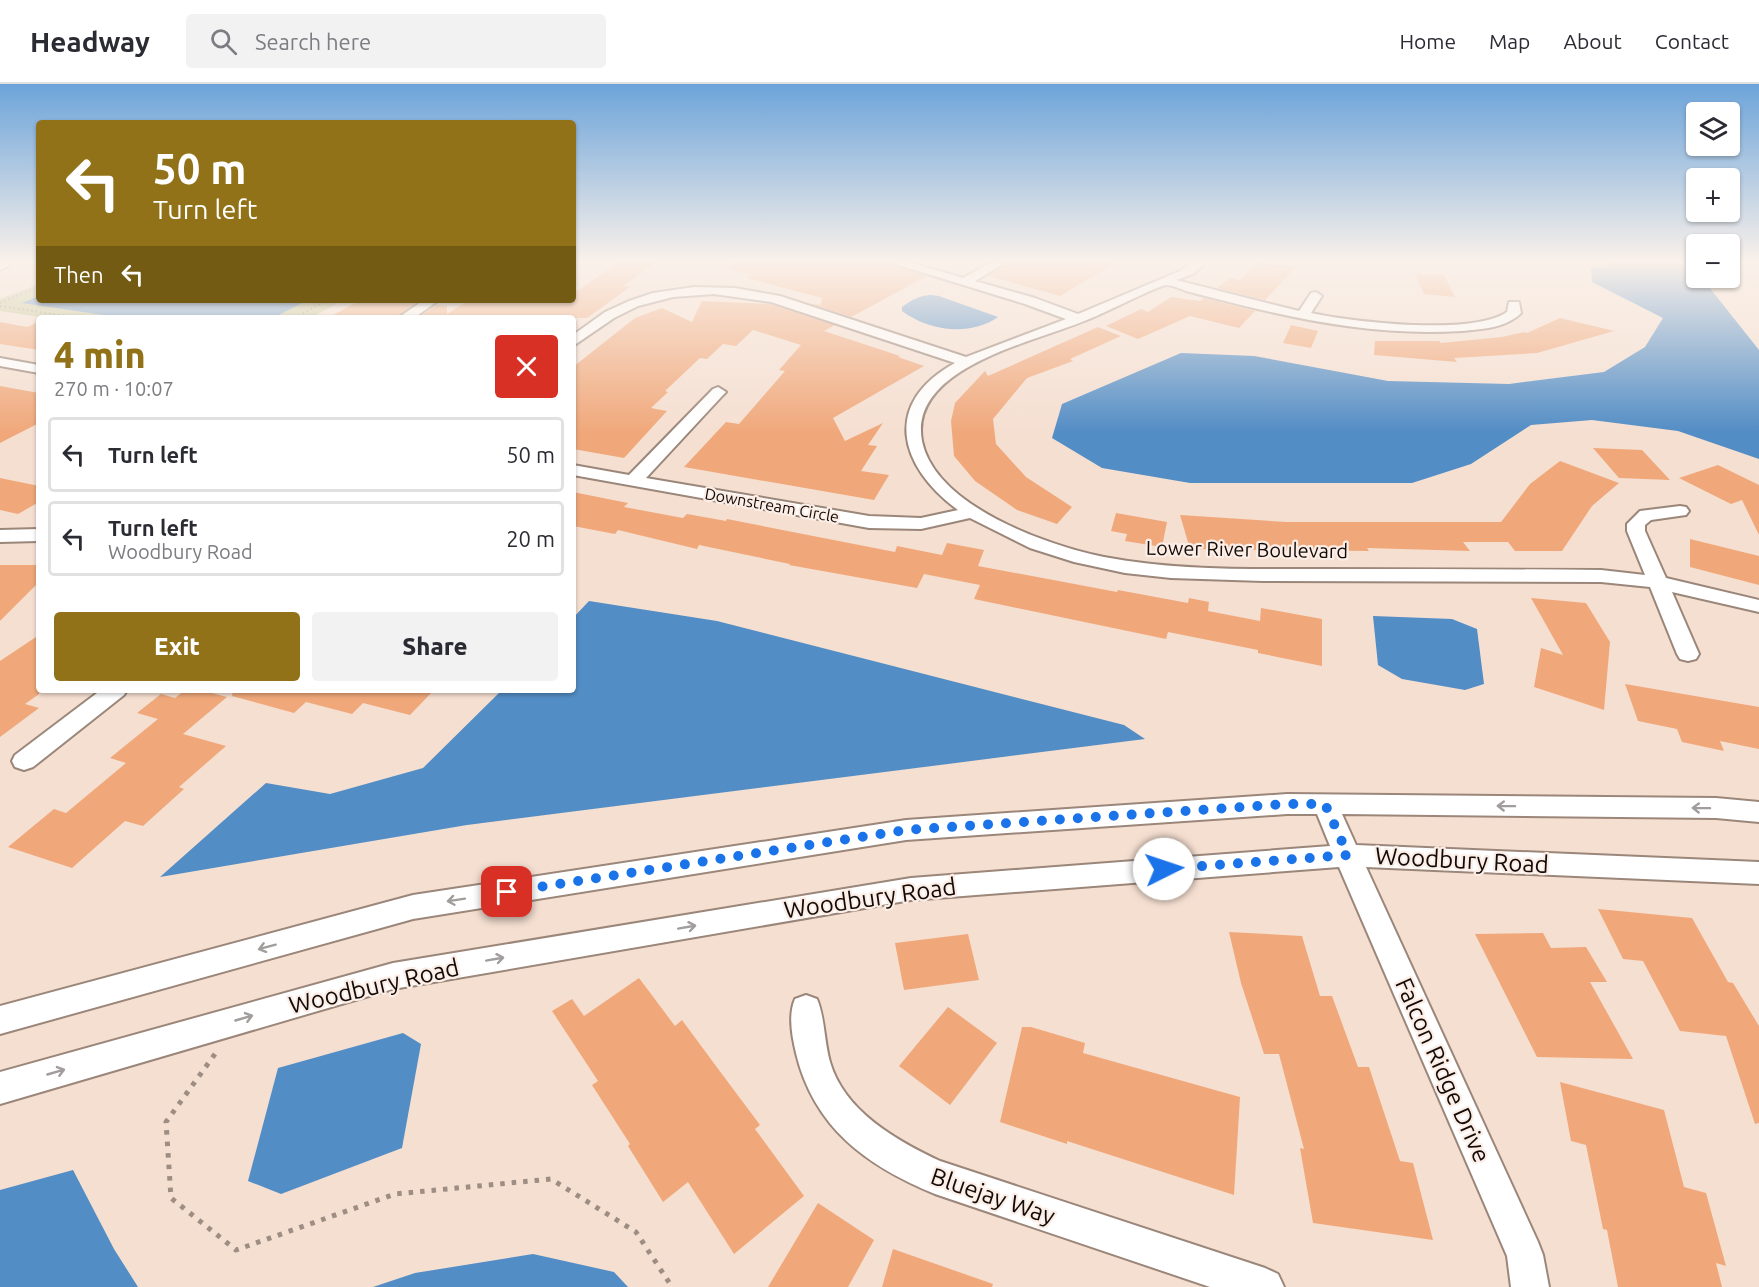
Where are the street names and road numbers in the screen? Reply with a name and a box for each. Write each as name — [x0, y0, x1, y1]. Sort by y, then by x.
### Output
street label: Downstream Circle — [703, 484, 841, 526]
street label: Lower River Boulevard — [1146, 536, 1348, 562]
street label: Woodbury Road — [1375, 842, 1549, 878]
street label: Woodbury Road — [782, 873, 958, 923]
street label: Woodbury Road — [286, 953, 462, 1019]
street label: Falcon Ridge Drive — [1390, 974, 1496, 1166]
street label: Bluejay Way — [927, 1162, 1059, 1230]

